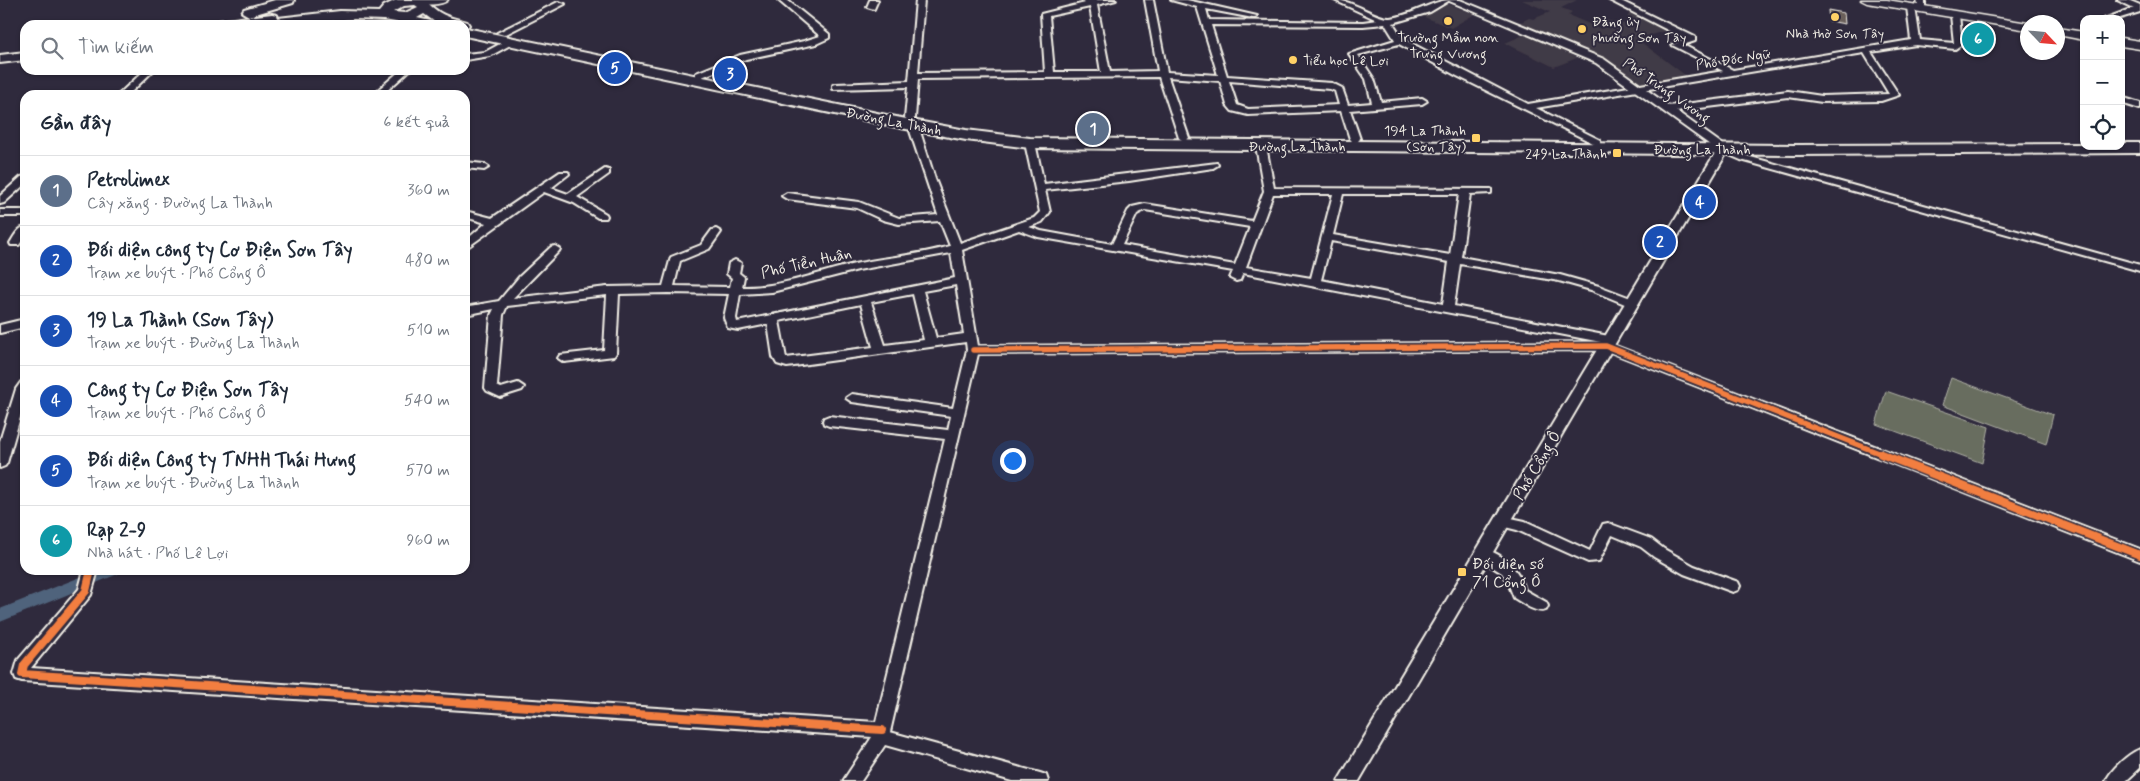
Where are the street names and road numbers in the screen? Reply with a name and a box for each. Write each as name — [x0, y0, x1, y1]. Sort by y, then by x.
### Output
street label: Phố Đốc Ngữ — [1694, 45, 1772, 76]
street label: Phố Trưng Vương — [1618, 54, 1714, 129]
street label: Đường La Thành — [844, 104, 943, 142]
street label: Đường La Thành — [1249, 138, 1346, 158]
street label: Đường La Thành — [1654, 141, 1751, 161]
street label: Phố Tiền Huân — [759, 243, 854, 284]
street label: Phố Cổng Ô — [1508, 427, 1567, 505]

